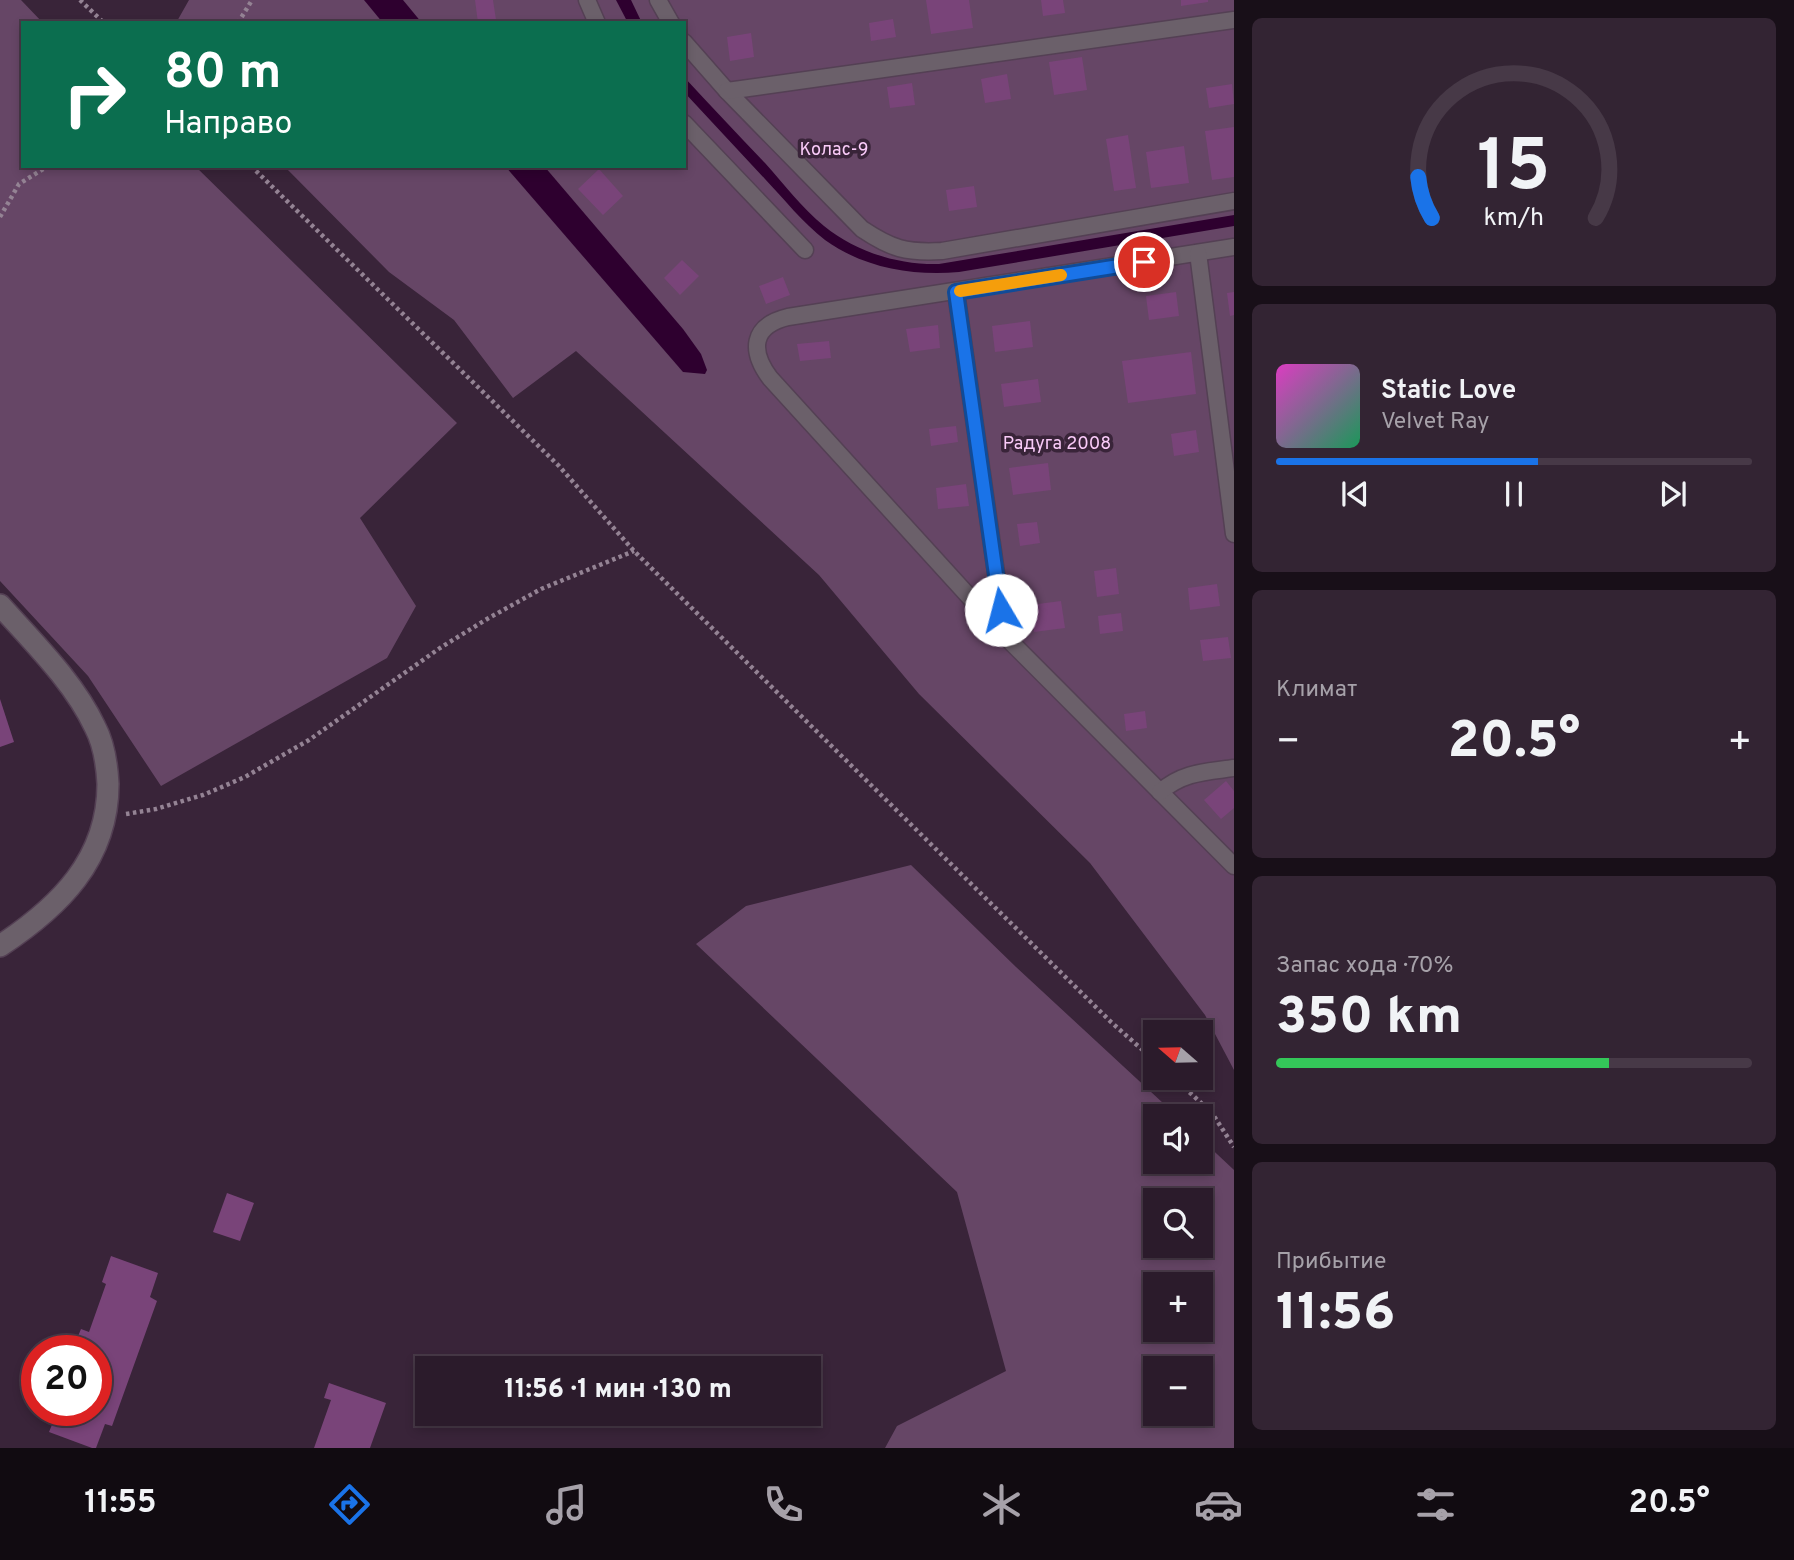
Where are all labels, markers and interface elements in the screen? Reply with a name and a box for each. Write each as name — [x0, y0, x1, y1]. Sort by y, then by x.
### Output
text: 80 m — [164, 44, 281, 106]
icon: right — [49, 49, 140, 140]
text: Направо — [164, 105, 292, 145]
text: 15 — [1477, 124, 1551, 216]
park label: Колас-9 — [800, 139, 868, 162]
text: km/h — [1484, 203, 1544, 235]
pin — [1114, 232, 1174, 292]
icon: arrive — [1125, 243, 1163, 281]
text: Static Love — [1381, 375, 1516, 408]
text: Velvet Ray — [1381, 408, 1489, 437]
park label: Радуга 2008 — [1003, 433, 1111, 456]
icon: previous — [1336, 475, 1374, 513]
icon: pause — [1495, 475, 1533, 513]
icon: next — [1654, 475, 1692, 513]
position arrow — [964, 573, 1038, 647]
text: Климат — [1276, 676, 1357, 705]
text: 20.5° — [1448, 710, 1580, 776]
text: − — [1276, 719, 1301, 768]
text: + — [1727, 719, 1752, 768]
text: Запас хода · 70% — [1276, 952, 1454, 981]
text: 350 km — [1276, 986, 1462, 1052]
north arrow — [1143, 1020, 1213, 1090]
map controls — [1143, 1020, 1213, 1426]
button: sound — [1143, 1104, 1213, 1174]
button: search — [1143, 1188, 1213, 1258]
text: Прибытие — [1276, 1248, 1386, 1277]
button: + — [1143, 1272, 1213, 1342]
text: 11:56 — [1276, 1282, 1395, 1348]
speed limit sign: 20 — [21, 1335, 112, 1426]
button: − — [1143, 1356, 1213, 1426]
text: 11:56 · 1 мин · 130 m — [504, 1374, 732, 1407]
icon: directions — [325, 1480, 374, 1529]
icon: music — [542, 1480, 591, 1529]
icon: phone — [759, 1480, 808, 1529]
icon: climate — [977, 1480, 1026, 1529]
icon: car — [1194, 1480, 1243, 1529]
icon: filters — [1411, 1480, 1460, 1529]
text: 11:55 — [84, 1484, 157, 1524]
text: 20.5° — [1629, 1484, 1710, 1524]

